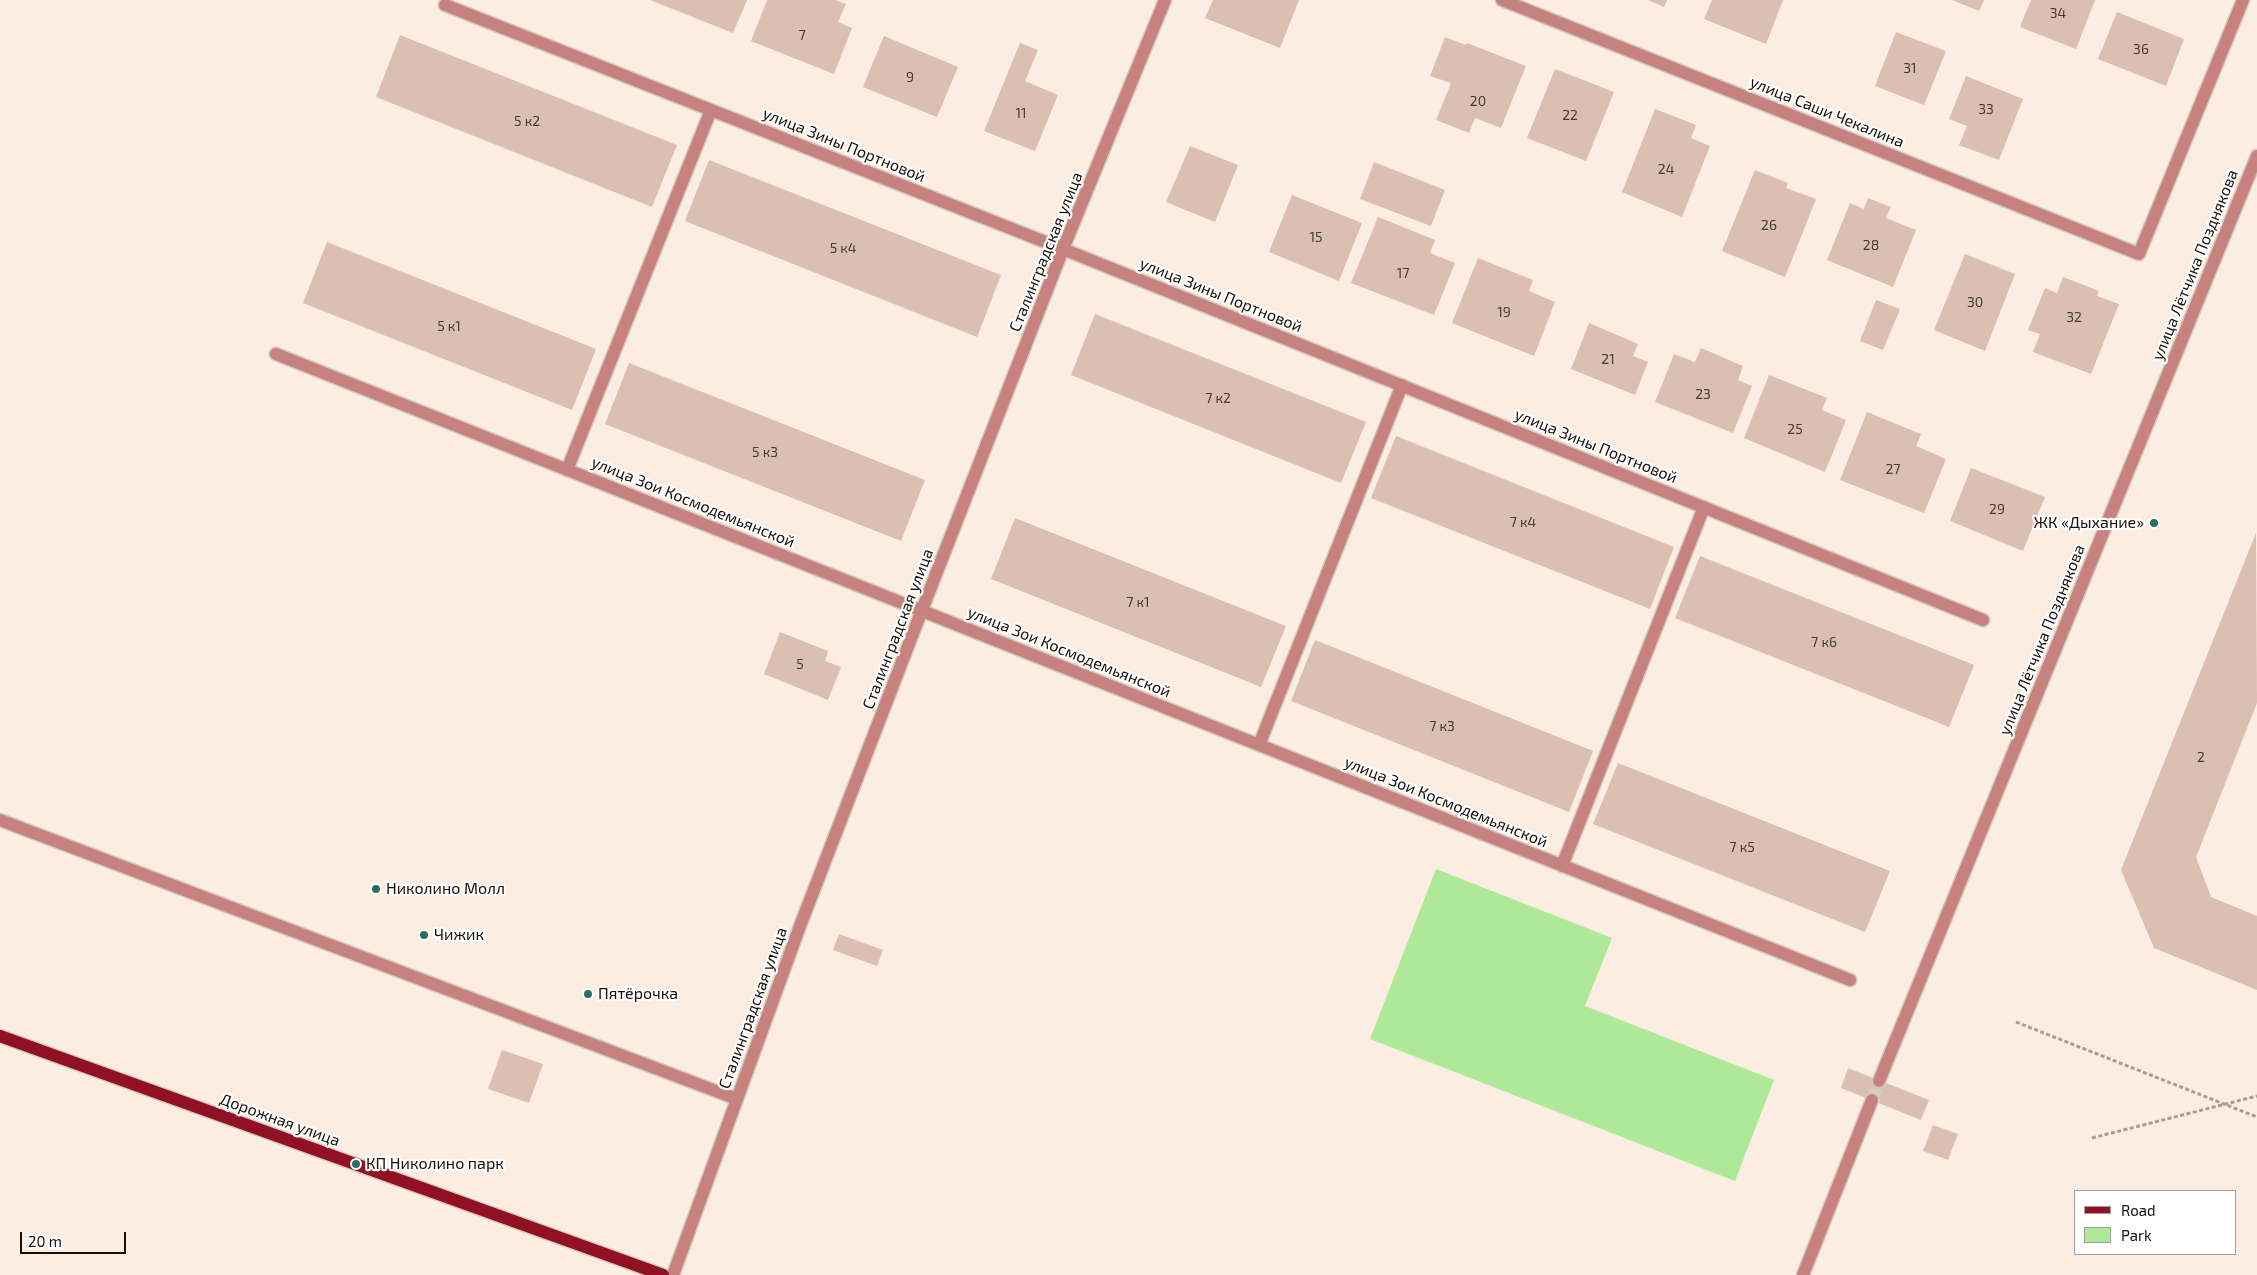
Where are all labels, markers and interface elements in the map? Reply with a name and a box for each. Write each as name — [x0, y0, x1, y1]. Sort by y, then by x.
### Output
house number: 34 — [2050, 5, 2066, 21]
house number: 7 — [798, 27, 806, 43]
house number: 36 — [2133, 41, 2149, 57]
house number: 31 — [1903, 60, 1917, 76]
house number: 9 — [906, 69, 914, 85]
street label: улица Саши Чекалина — [1747, 72, 1907, 152]
house number: 20 — [1470, 93, 1486, 109]
house number: 33 — [1978, 101, 1994, 117]
street label: улица Зины Портновой — [760, 104, 928, 186]
house number: 11 — [1015, 105, 1027, 121]
house number: 22 — [1562, 107, 1578, 123]
house number: 5 к2 — [514, 113, 540, 129]
house number: 24 — [1658, 161, 1674, 177]
street label: улица Лётчика Позднякова — [2148, 167, 2242, 363]
street label: Сталинградская улица — [1005, 169, 1087, 335]
house number: 26 — [1761, 217, 1777, 233]
house number: 15 — [1309, 229, 1323, 245]
house number: 28 — [1863, 237, 1879, 253]
house number: 5 к4 — [830, 240, 856, 256]
street label: улица Зины Портновой — [1137, 254, 1305, 336]
house number: 17 — [1397, 265, 1409, 281]
house number: 30 — [1967, 294, 1983, 310]
house number: 19 — [1497, 304, 1511, 320]
house number: 32 — [2066, 309, 2082, 325]
house number: 5 к1 — [437, 318, 461, 334]
house number: 21 — [1601, 351, 1615, 367]
house number: 23 — [1695, 386, 1711, 402]
house number: 7 к2 — [1205, 390, 1231, 406]
street label: улица Зины Портновой — [1512, 405, 1680, 487]
house number: 25 — [1787, 421, 1803, 437]
house number: 5 к3 — [752, 444, 778, 460]
street label: улица Зои Космодемьянской — [589, 452, 797, 552]
house number: 27 — [1885, 461, 1901, 477]
house number: 29 — [1989, 501, 2005, 517]
place label: ЖК «Дыхание» — [2033, 513, 2144, 533]
house number: 7 к4 — [1510, 514, 1536, 530]
marker: ЖК «Дыхание» — [2148, 517, 2160, 529]
street label: улица Лётчика Позднякова — [1995, 542, 2089, 738]
street label: Сталинградская улица — [858, 546, 938, 712]
house number: 7 к1 — [1126, 594, 1150, 610]
street label: улица Зои Космодемьянской — [965, 602, 1173, 702]
house number: 7 к6 — [1811, 634, 1837, 650]
house number: 5 — [796, 656, 804, 672]
house number: 7 к3 — [1429, 718, 1455, 734]
house number: 2 — [2197, 749, 2205, 765]
street label: улица Зои Космодемьянской — [1342, 752, 1550, 852]
house number: 7 к5 — [1729, 839, 1755, 855]
place label: Николино Молл — [386, 879, 505, 899]
marker: Николино Молл — [370, 883, 382, 895]
place label: Чижик — [434, 925, 484, 945]
street label: Сталинградская улица — [715, 925, 791, 1091]
marker: Чижик — [418, 929, 430, 941]
place label: Пятёрочка — [598, 984, 678, 1004]
marker: Пятёрочка — [582, 988, 594, 1000]
street label: Дорожная улица — [217, 1089, 343, 1151]
place label: КП Николино парк — [366, 1154, 504, 1174]
marker: КП Николино парк — [350, 1158, 362, 1170]
legend — [2074, 1190, 2237, 1255]
text: Road — [2121, 1201, 2156, 1219]
scale bar — [22, 1222, 129, 1254]
text: Park — [2121, 1226, 2152, 1244]
text: 20 m — [28, 1232, 62, 1250]

